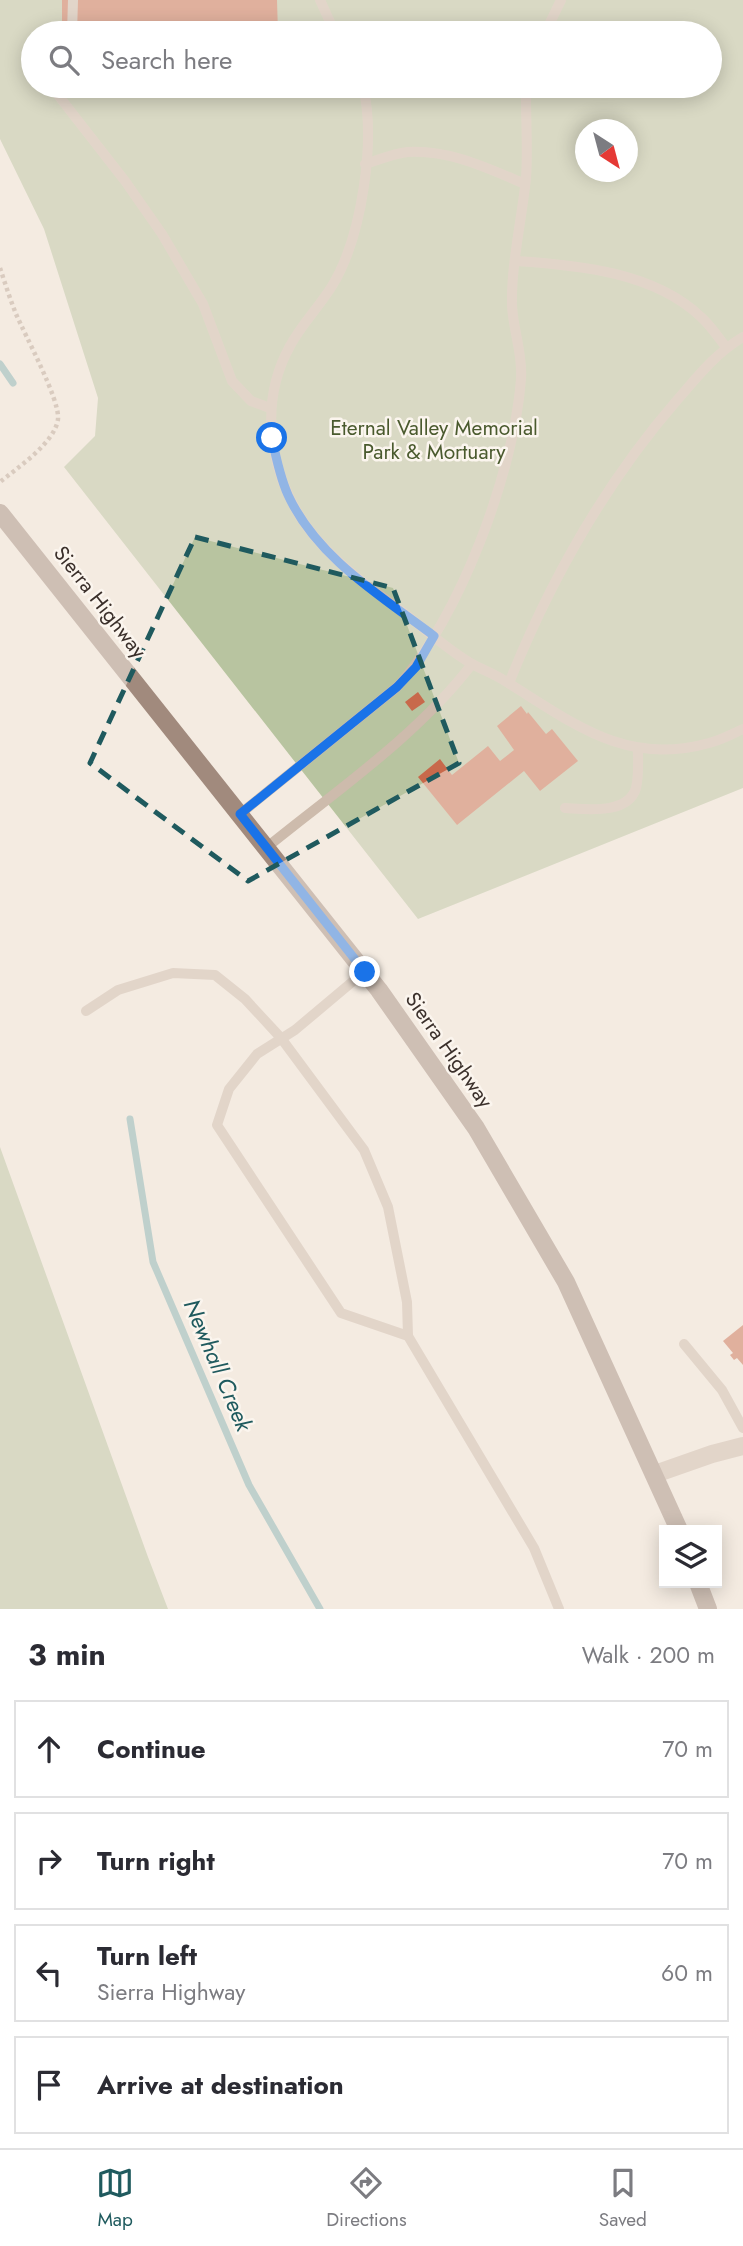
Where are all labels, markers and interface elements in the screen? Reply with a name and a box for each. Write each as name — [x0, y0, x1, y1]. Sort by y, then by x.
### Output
search box — [21, 21, 722, 98]
icon: search — [45, 41, 83, 79]
text: Search here — [101, 41, 233, 79]
north arrow — [575, 119, 638, 182]
park label: Eternal Valley Memorial Park & Mortuary — [330, 413, 538, 467]
route start — [256, 422, 287, 453]
street label: Sierra Highway — [46, 539, 154, 665]
route end — [349, 956, 380, 987]
street label: Sierra Highway — [398, 986, 501, 1115]
water label: Newhall Creek — [175, 1294, 262, 1437]
map controls — [659, 1525, 722, 1588]
button: layers — [659, 1525, 722, 1588]
text: 3 min — [28, 1633, 106, 1676]
text: Walk · 200 m — [582, 1638, 715, 1672]
icon: ahead — [30, 1730, 68, 1768]
text: Continue — [97, 1730, 206, 1768]
text: 70 m — [662, 1732, 713, 1766]
icon: right — [30, 1842, 68, 1880]
text: Turn right — [97, 1842, 215, 1880]
text: 70 m — [662, 1844, 713, 1878]
text: Turn left — [97, 1937, 197, 1975]
icon: left — [30, 1954, 68, 1992]
text: 60 m — [661, 1956, 713, 1990]
text: Sierra Highway — [97, 1975, 245, 2009]
icon: arrive — [30, 2066, 68, 2104]
text: Arrive at destination — [97, 2066, 344, 2104]
tab: Map — [96, 2164, 134, 2233]
tab: Directions — [326, 2164, 407, 2233]
tab: Saved — [599, 2164, 647, 2233]

